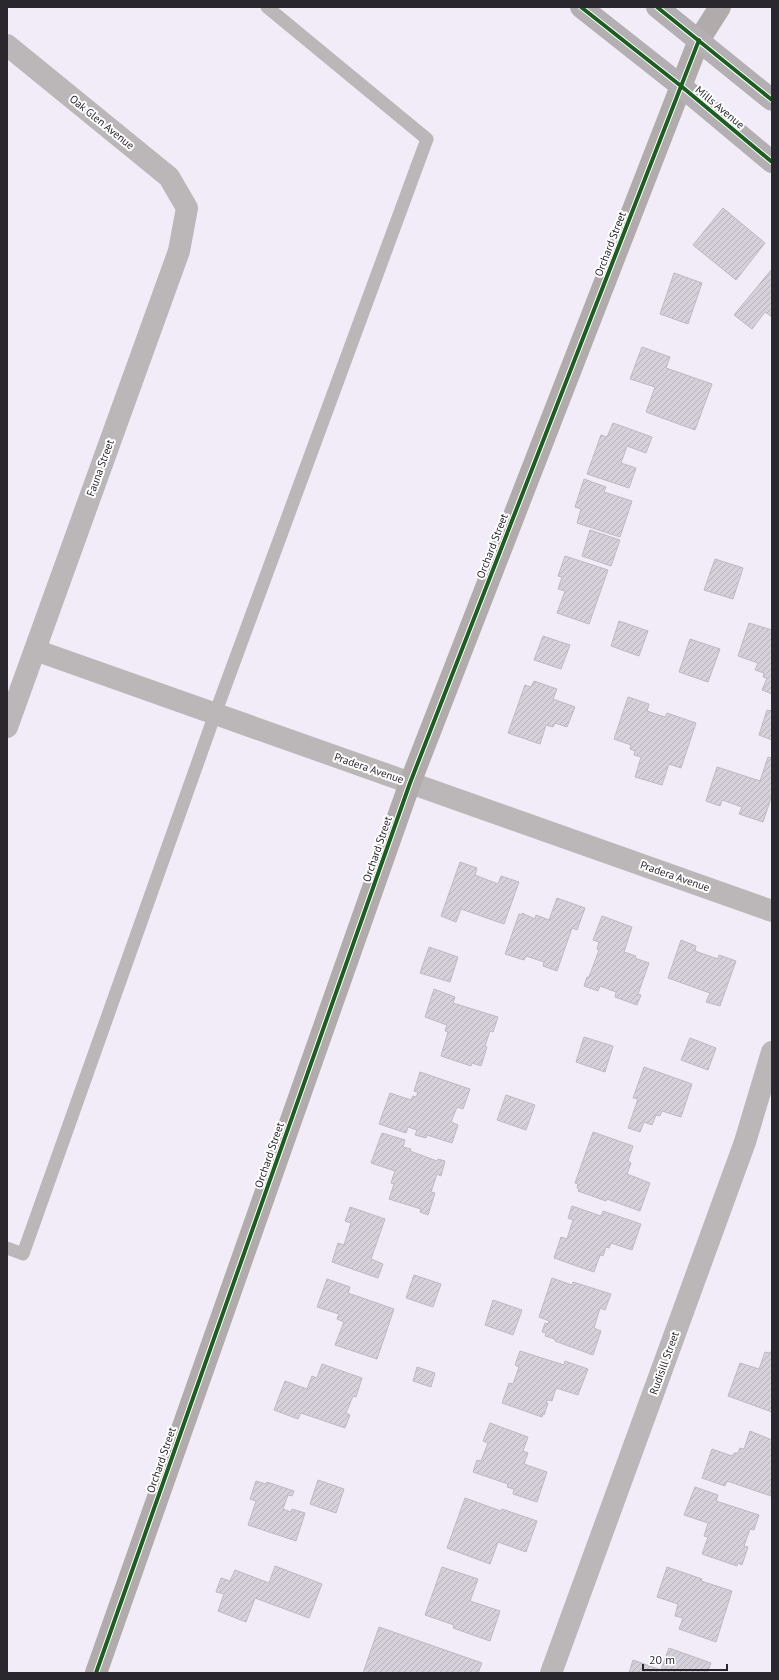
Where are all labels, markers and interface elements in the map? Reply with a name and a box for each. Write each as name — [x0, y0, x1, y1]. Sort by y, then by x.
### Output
street label: Mills Avenue — [693, 82, 748, 132]
street label: Oak Glen Avenue — [67, 92, 138, 153]
street label: Orchard Street — [591, 209, 629, 278]
street label: Fauna Street — [83, 437, 117, 498]
street label: Orchard Street — [473, 511, 511, 580]
street label: Pradera Avenue — [332, 750, 406, 787]
street label: Orchard Street — [359, 814, 395, 884]
street label: Pradera Avenue — [638, 858, 712, 895]
street label: Orchard Street — [251, 1120, 287, 1190]
street label: Rudisill Street — [646, 1329, 682, 1397]
street label: Orchard Street — [143, 1425, 179, 1495]
scale bar — [643, 1646, 727, 1672]
text: 20 m — [649, 1652, 675, 1667]

